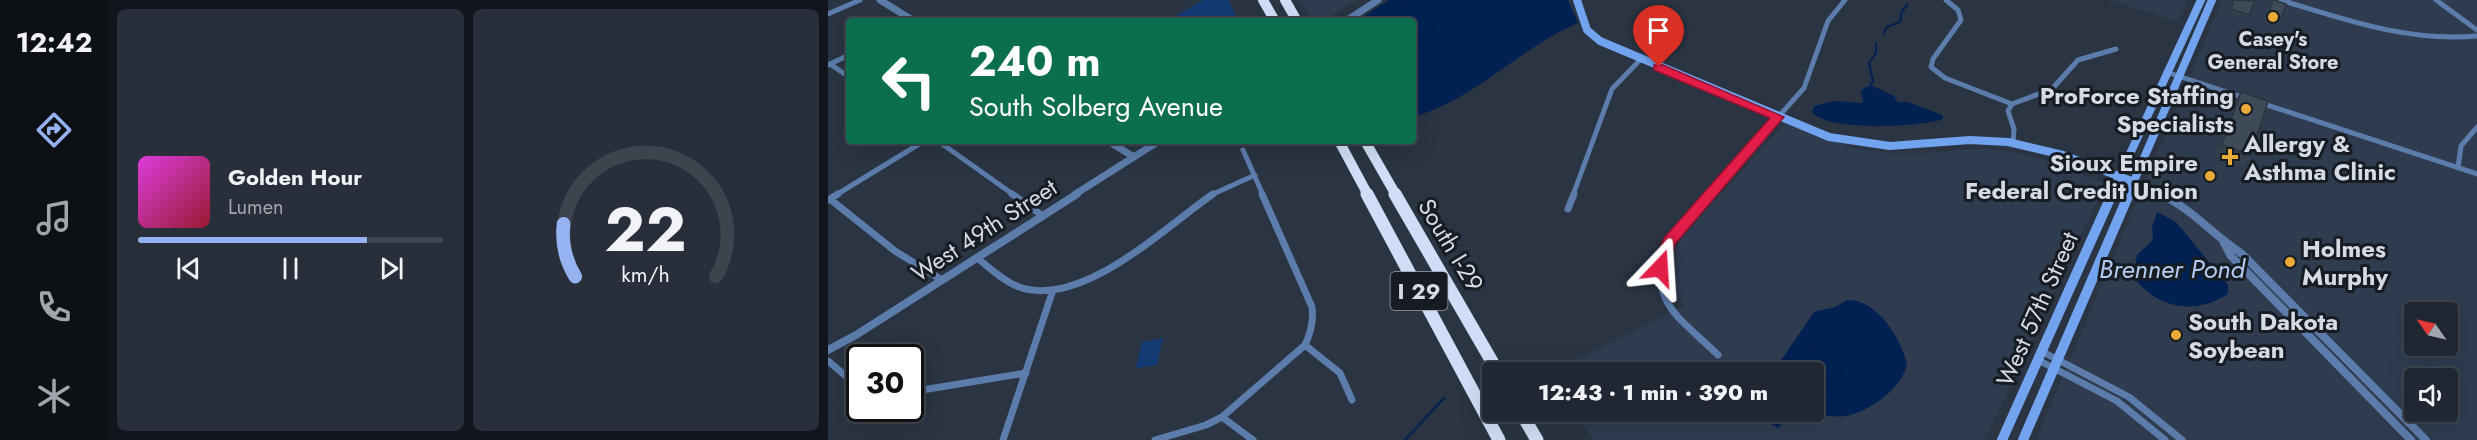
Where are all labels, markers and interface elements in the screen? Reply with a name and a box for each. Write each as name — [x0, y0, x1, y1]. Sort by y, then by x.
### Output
pin — [1633, 5, 1684, 67]
marker: Casey's General Store — [2266, 10, 2280, 24]
icon: arrive — [1642, 14, 1675, 47]
text: 12:42 — [16, 23, 92, 62]
place label: Casey's General Store — [2207, 25, 2339, 77]
text: 240 m — [969, 31, 1101, 92]
icon: left — [870, 42, 948, 120]
place label: ProForce Staffing Specialists — [2040, 78, 2234, 141]
text: South Solberg Avenue — [969, 87, 1223, 126]
marker: ProForce Staffing Specialists — [2239, 102, 2253, 116]
icon: directions — [33, 109, 75, 151]
place label: Allergy & Asthma Clinic — [2243, 126, 2396, 189]
place label: Sioux Empire Federal Credit Union — [1965, 145, 2198, 208]
marker: Allergy & Asthma Clinic — [2221, 148, 2239, 166]
text: Golden Hour — [228, 161, 362, 193]
marker: Sioux Empire Federal Credit Union — [2203, 169, 2217, 183]
street label: West 49th Street — [904, 170, 1064, 290]
text: 22 — [605, 184, 687, 274]
street label: South I-29 — [1410, 192, 1492, 298]
text: Lumen — [228, 193, 284, 222]
icon: music — [33, 197, 75, 239]
street label: West 57th Street — [1987, 226, 2087, 392]
place label: Holmes Murphy — [2302, 231, 2388, 294]
position arrow — [1628, 236, 1692, 300]
water label: Brenner Pond — [2099, 250, 2246, 288]
icon: previous — [172, 252, 205, 285]
icon: pause — [274, 252, 307, 285]
icon: next — [375, 252, 408, 285]
marker: Holmes Murphy — [2283, 255, 2297, 269]
text: km/h — [622, 259, 670, 290]
road number: I 29 — [1390, 272, 1448, 310]
icon: phone — [33, 286, 75, 328]
north arrow — [2404, 302, 2458, 356]
map controls — [2404, 302, 2458, 422]
place label: South Dakota Soybean — [2188, 304, 2338, 367]
marker: South Dakota Soybean — [2169, 328, 2183, 342]
speed limit sign: 30 — [846, 344, 924, 422]
button: sound — [2404, 368, 2458, 422]
icon: climate — [33, 375, 75, 417]
text: 12:43 · 1 min · 390 m — [1538, 376, 1768, 408]

